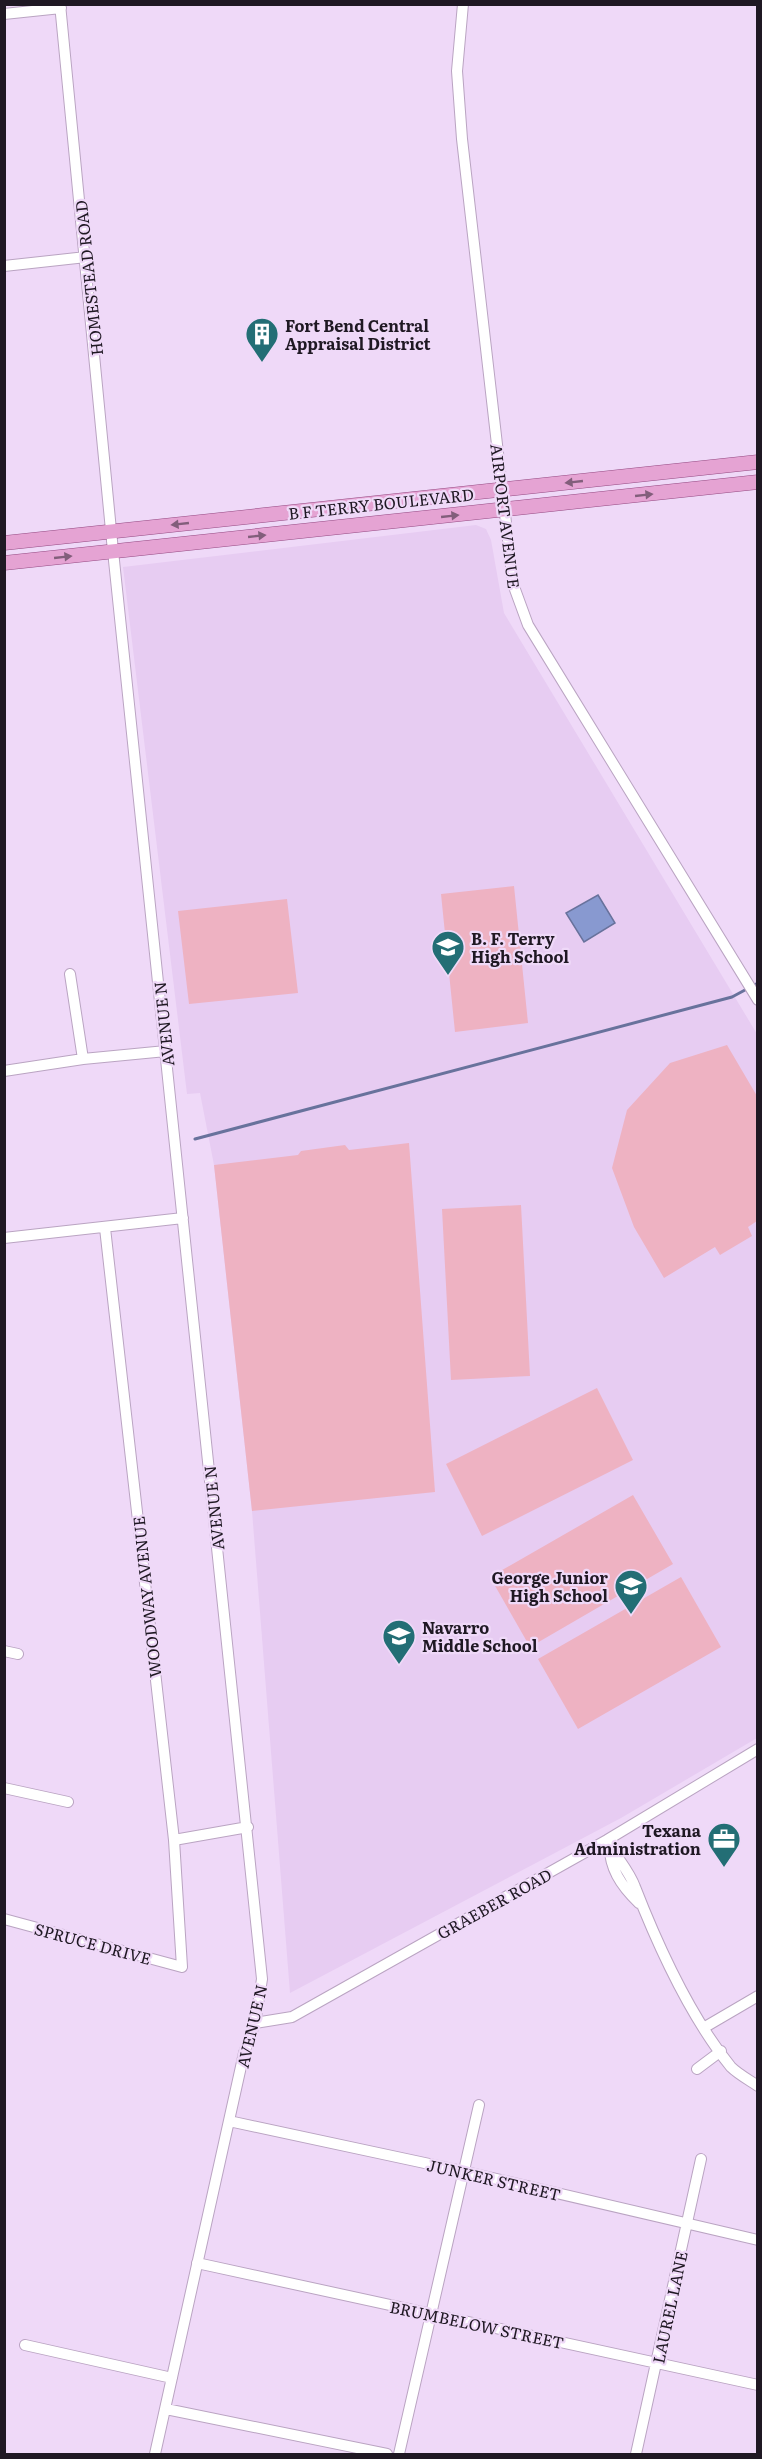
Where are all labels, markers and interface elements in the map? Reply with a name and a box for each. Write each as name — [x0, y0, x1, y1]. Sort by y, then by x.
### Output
street label: HOMESTEAD ROAD — [68, 199, 108, 357]
place label: Fort Bend Central Appraisal District — [285, 313, 431, 355]
building icon: Fort Bend Central Appraisal District — [244, 316, 280, 363]
street label: AIRPORT AVENUE — [485, 442, 527, 590]
one-way arrow — [564, 477, 583, 487]
street label: B F TERRY BOULEVARD — [287, 481, 475, 525]
one-way arrow — [635, 490, 654, 499]
one-way arrow — [441, 511, 460, 520]
one-way arrow — [171, 520, 190, 529]
one-way arrow — [247, 531, 266, 541]
one-way arrow — [53, 552, 72, 562]
place label: B. F. Terry High School — [471, 926, 569, 968]
school or university icon: B. F. Terry High School — [430, 929, 466, 976]
street label: AVENUE N — [147, 980, 179, 1068]
street label: AVENUE N — [197, 1464, 229, 1552]
street label: WOODWAY AVENUE — [126, 1515, 166, 1679]
place label: George Junior High School — [492, 1565, 608, 1607]
school or university icon: George Junior High School — [613, 1568, 649, 1615]
place label: Navarro Middle School — [422, 1615, 538, 1657]
school or university icon: Navarro Middle School — [381, 1618, 417, 1665]
place label: Texana Administration — [574, 1818, 702, 1860]
office icon: Texana Administration — [706, 1821, 742, 1868]
street label: GRAEBER ROAD — [432, 1862, 556, 1944]
street label: SPRUCE DRIVE — [32, 1916, 154, 1970]
street label: AVENUE N — [230, 1982, 272, 2070]
street label: JUNKER STREET — [425, 2152, 563, 2206]
street label: LAUREL LANE — [645, 2248, 693, 2366]
street label: BRUMBELOW STREET — [388, 2294, 567, 2354]

